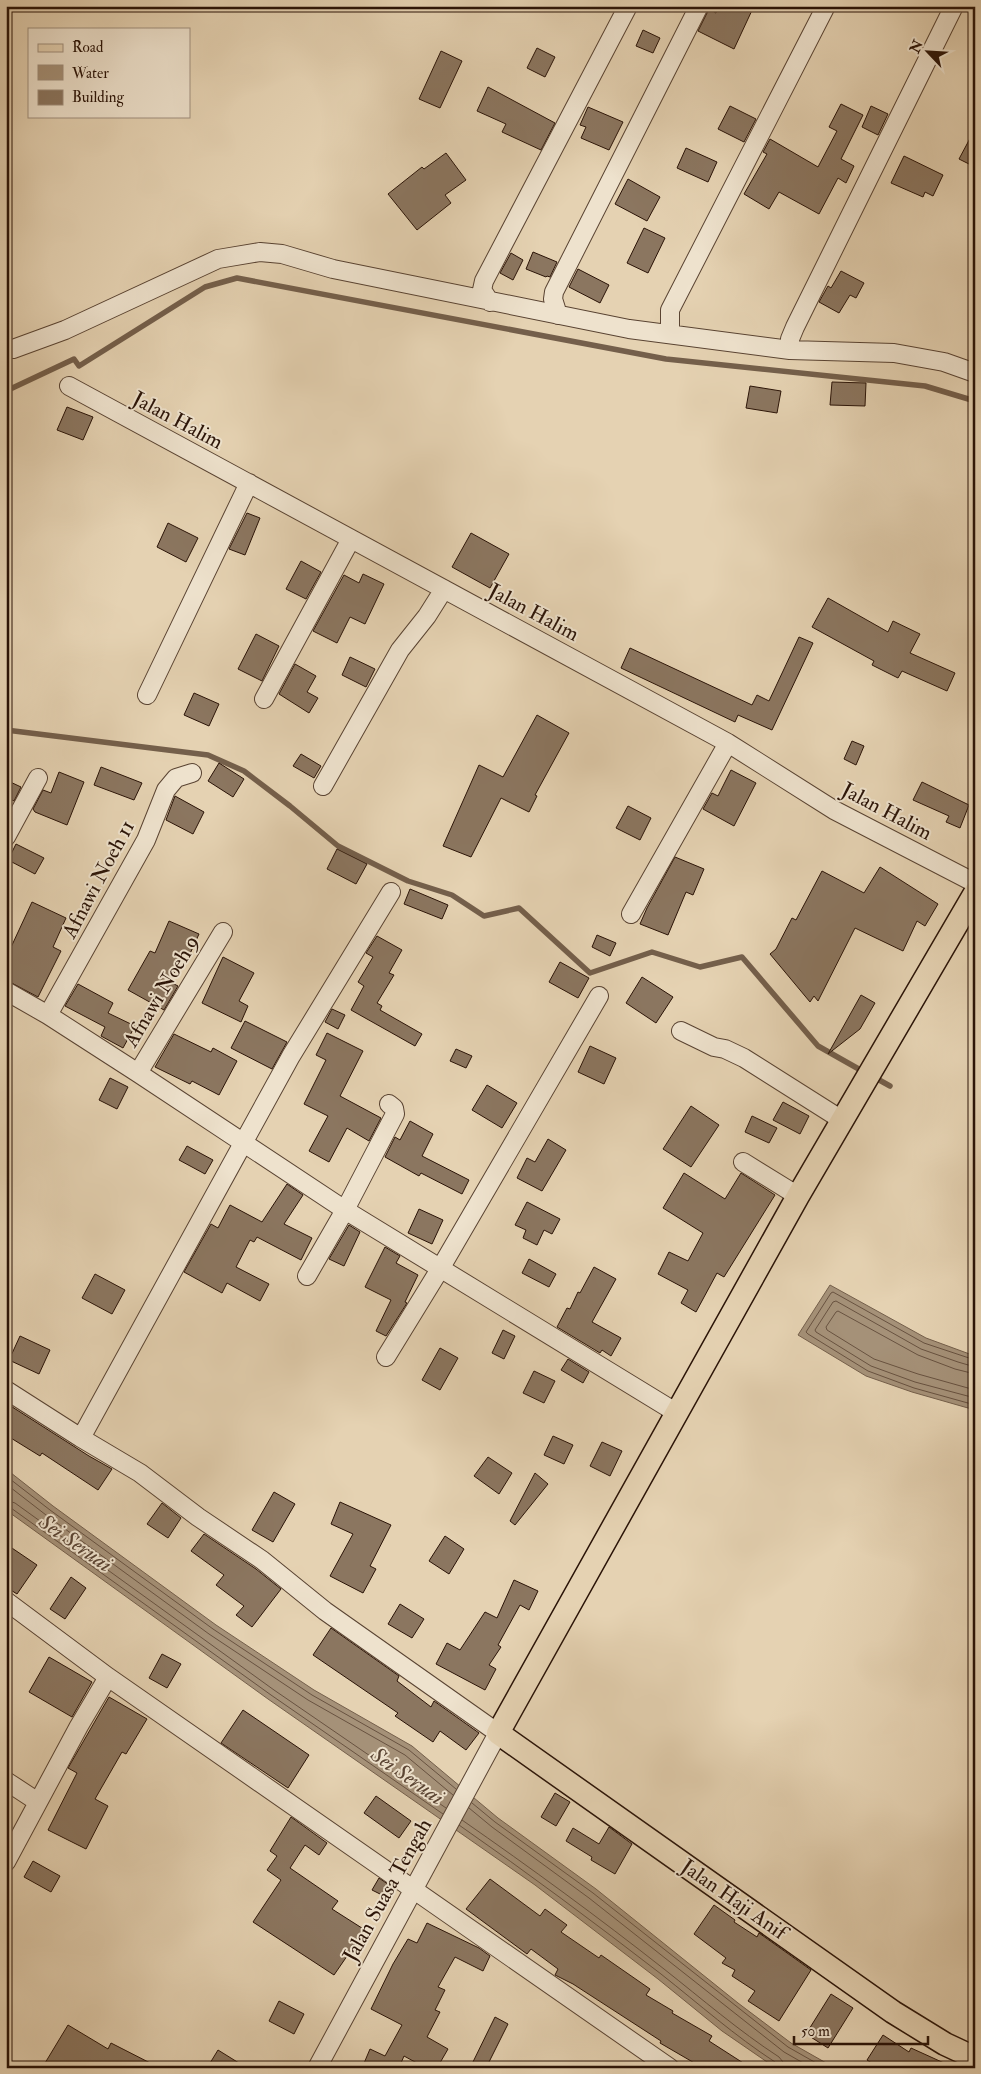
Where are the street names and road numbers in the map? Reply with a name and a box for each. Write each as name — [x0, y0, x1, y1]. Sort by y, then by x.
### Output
street label: Jalan Halim — [127, 385, 228, 456]
street label: Jalan Halim — [483, 577, 584, 648]
street label: Jalan Halim — [836, 776, 937, 847]
street label: Afnawi Noeh 11 — [56, 816, 141, 944]
street label: Afnawi Noeh 9 — [117, 930, 205, 1053]
street label: Jalan Suasa Tengah — [336, 1814, 438, 1968]
street label: Jalan Haji Anif — [675, 1852, 795, 1948]

